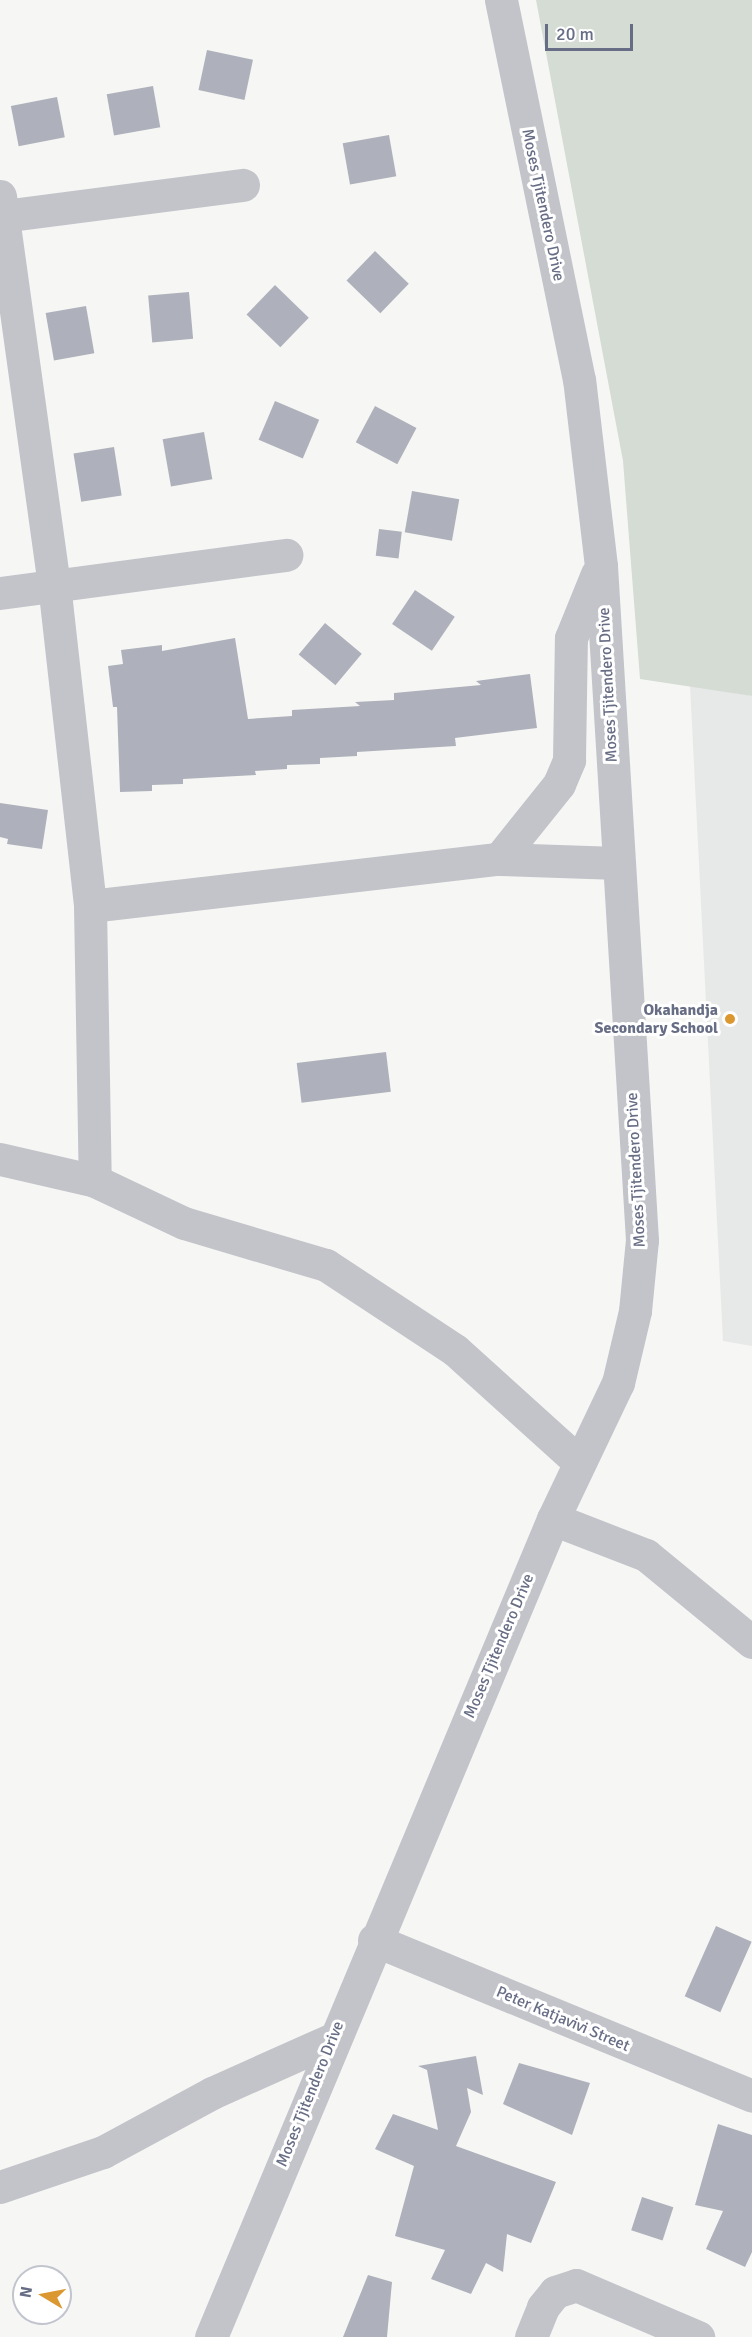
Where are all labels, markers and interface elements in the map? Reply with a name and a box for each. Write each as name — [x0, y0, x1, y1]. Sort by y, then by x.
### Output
scale bar — [548, 12, 636, 50]
text: 20 m — [556, 23, 594, 45]
street label: Moses Tjitendero Drive — [517, 127, 569, 283]
street label: Moses Tjitendero Drive — [594, 607, 622, 763]
place label: Okahandja Secondary School — [594, 1000, 718, 1038]
marker: Okahandja Secondary School — [723, 1012, 737, 1026]
street label: Moses Tjitendero Drive — [622, 1092, 650, 1248]
street label: Moses Tjitendero Drive — [460, 1571, 538, 1721]
street label: Peter Katjavivi Street — [493, 1982, 633, 2056]
street label: Moses Tjitendero Drive — [272, 2018, 348, 2170]
north arrow — [12, 2265, 72, 2325]
text: N — [15, 2285, 37, 2299]

